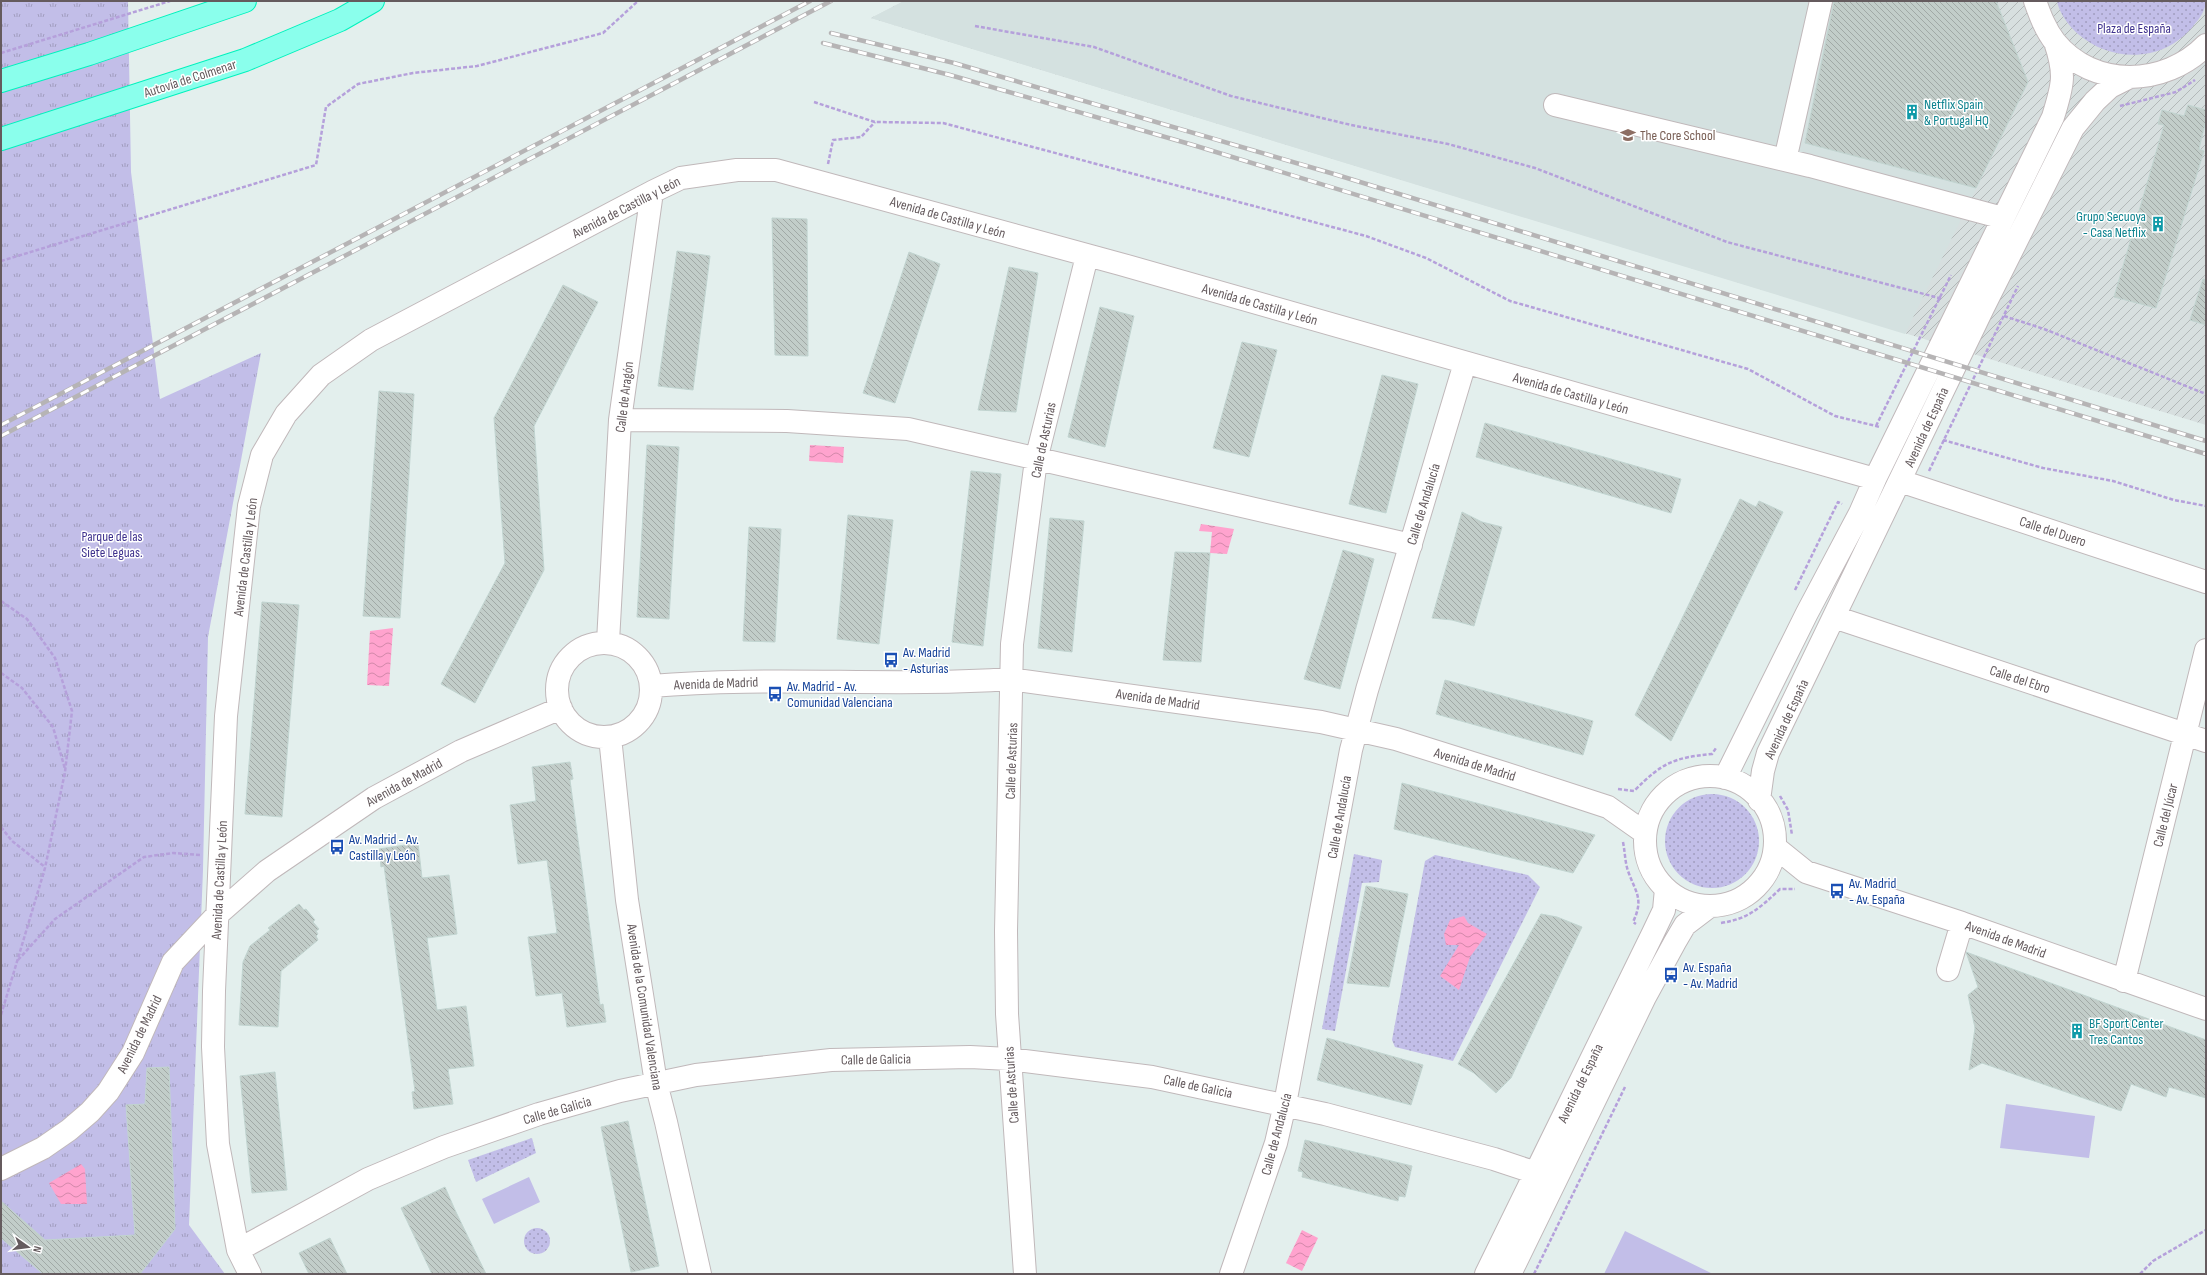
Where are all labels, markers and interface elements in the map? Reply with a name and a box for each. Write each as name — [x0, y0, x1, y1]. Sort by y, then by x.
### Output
park label: Plaza de España — [2097, 20, 2171, 37]
street label: Autovía de Colmenar — [141, 56, 238, 102]
place label: Netflix Spain & Portugal HQ — [1924, 96, 1989, 129]
building icon: Netflix Spain & Portugal HQ — [1903, 103, 1921, 121]
school or university icon: The Core School — [1619, 126, 1637, 144]
place label: The Core School — [1640, 127, 1715, 144]
street label: Avenida de Castilla y León — [568, 173, 683, 243]
street label: Avenida de Castilla y León — [887, 193, 1008, 242]
place label: Grupo Secuoya - Casa Netflix — [2076, 208, 2147, 241]
building icon: Grupo Secuoya - Casa Netflix — [2149, 215, 2167, 233]
street label: Avenida de Castilla y León — [1199, 280, 1320, 329]
street label: Calle de Aragón — [612, 361, 637, 434]
street label: Avenida de Castilla y León — [1510, 369, 1631, 418]
street label: Avenida de España — [1900, 385, 1952, 471]
street label: Calle de Asturias — [1027, 401, 1060, 479]
street label: Calle de Andalucía — [1403, 461, 1444, 547]
street label: Avenida de Castilla y León — [230, 497, 261, 618]
street label: Calle del Duero — [2017, 513, 2089, 550]
park label: Parque de las Siete Leguas. — [81, 528, 143, 561]
place label: Av. Madrid - Asturias — [902, 644, 950, 677]
bus stop icon: Av. Madrid - Asturias — [882, 651, 900, 669]
street label: Calle del Ebro — [1988, 662, 2052, 697]
street label: Avenida de Madrid — [672, 674, 759, 694]
street label: Avenida de España — [1760, 677, 1812, 763]
place label: Av. Madrid - Av. Comunidad Valenciana — [786, 678, 893, 711]
bus stop icon: Av. Madrid - Av. Comunidad Valenciana — [766, 685, 784, 703]
street label: Avenida de Madrid — [1114, 685, 1201, 714]
street label: Calle de Asturias — [1002, 722, 1021, 800]
street label: Avenida de Madrid — [1431, 744, 1518, 785]
street label: Avenida de Madrid — [362, 754, 445, 811]
street label: Calle de Andalucía — [1324, 774, 1355, 860]
street label: Calle del Júcar — [2149, 782, 2182, 849]
street label: Avenida de Castilla y León — [208, 820, 231, 941]
place label: Av. Madrid - Av. Castilla y León — [348, 831, 419, 864]
bus stop icon: Av. Madrid - Av. Castilla y León — [328, 838, 346, 856]
place label: Av. Madrid - Av. España — [1848, 875, 1905, 908]
bus stop icon: Av. Madrid - Av. España — [1828, 882, 1846, 900]
street label: Avenida de Madrid — [1962, 917, 2049, 962]
street label: Avenida de la Comunidad Valenciana — [623, 922, 666, 1092]
place label: Av. España - Av. Madrid — [1682, 959, 1738, 992]
bus stop icon: Av. España - Av. Madrid — [1662, 966, 1680, 984]
street label: Avenida de Madrid — [113, 992, 166, 1077]
place label: BF Sport Center Tres Cantos — [2089, 1015, 2163, 1048]
building icon: BF Sport Center Tres Cantos — [2068, 1022, 2086, 1040]
street label: Avenida de España — [1554, 1041, 1607, 1126]
street label: Calle de Asturias — [1000, 1046, 1023, 1124]
street label: Calle de Galicia — [841, 1050, 911, 1069]
street label: Calle de Galicia — [1162, 1071, 1234, 1102]
street label: Calle de Andalucía — [1257, 1091, 1296, 1177]
street label: Calle de Galicia — [521, 1093, 593, 1128]
north arrow — [8, 1227, 48, 1267]
text: N — [30, 1245, 44, 1254]

